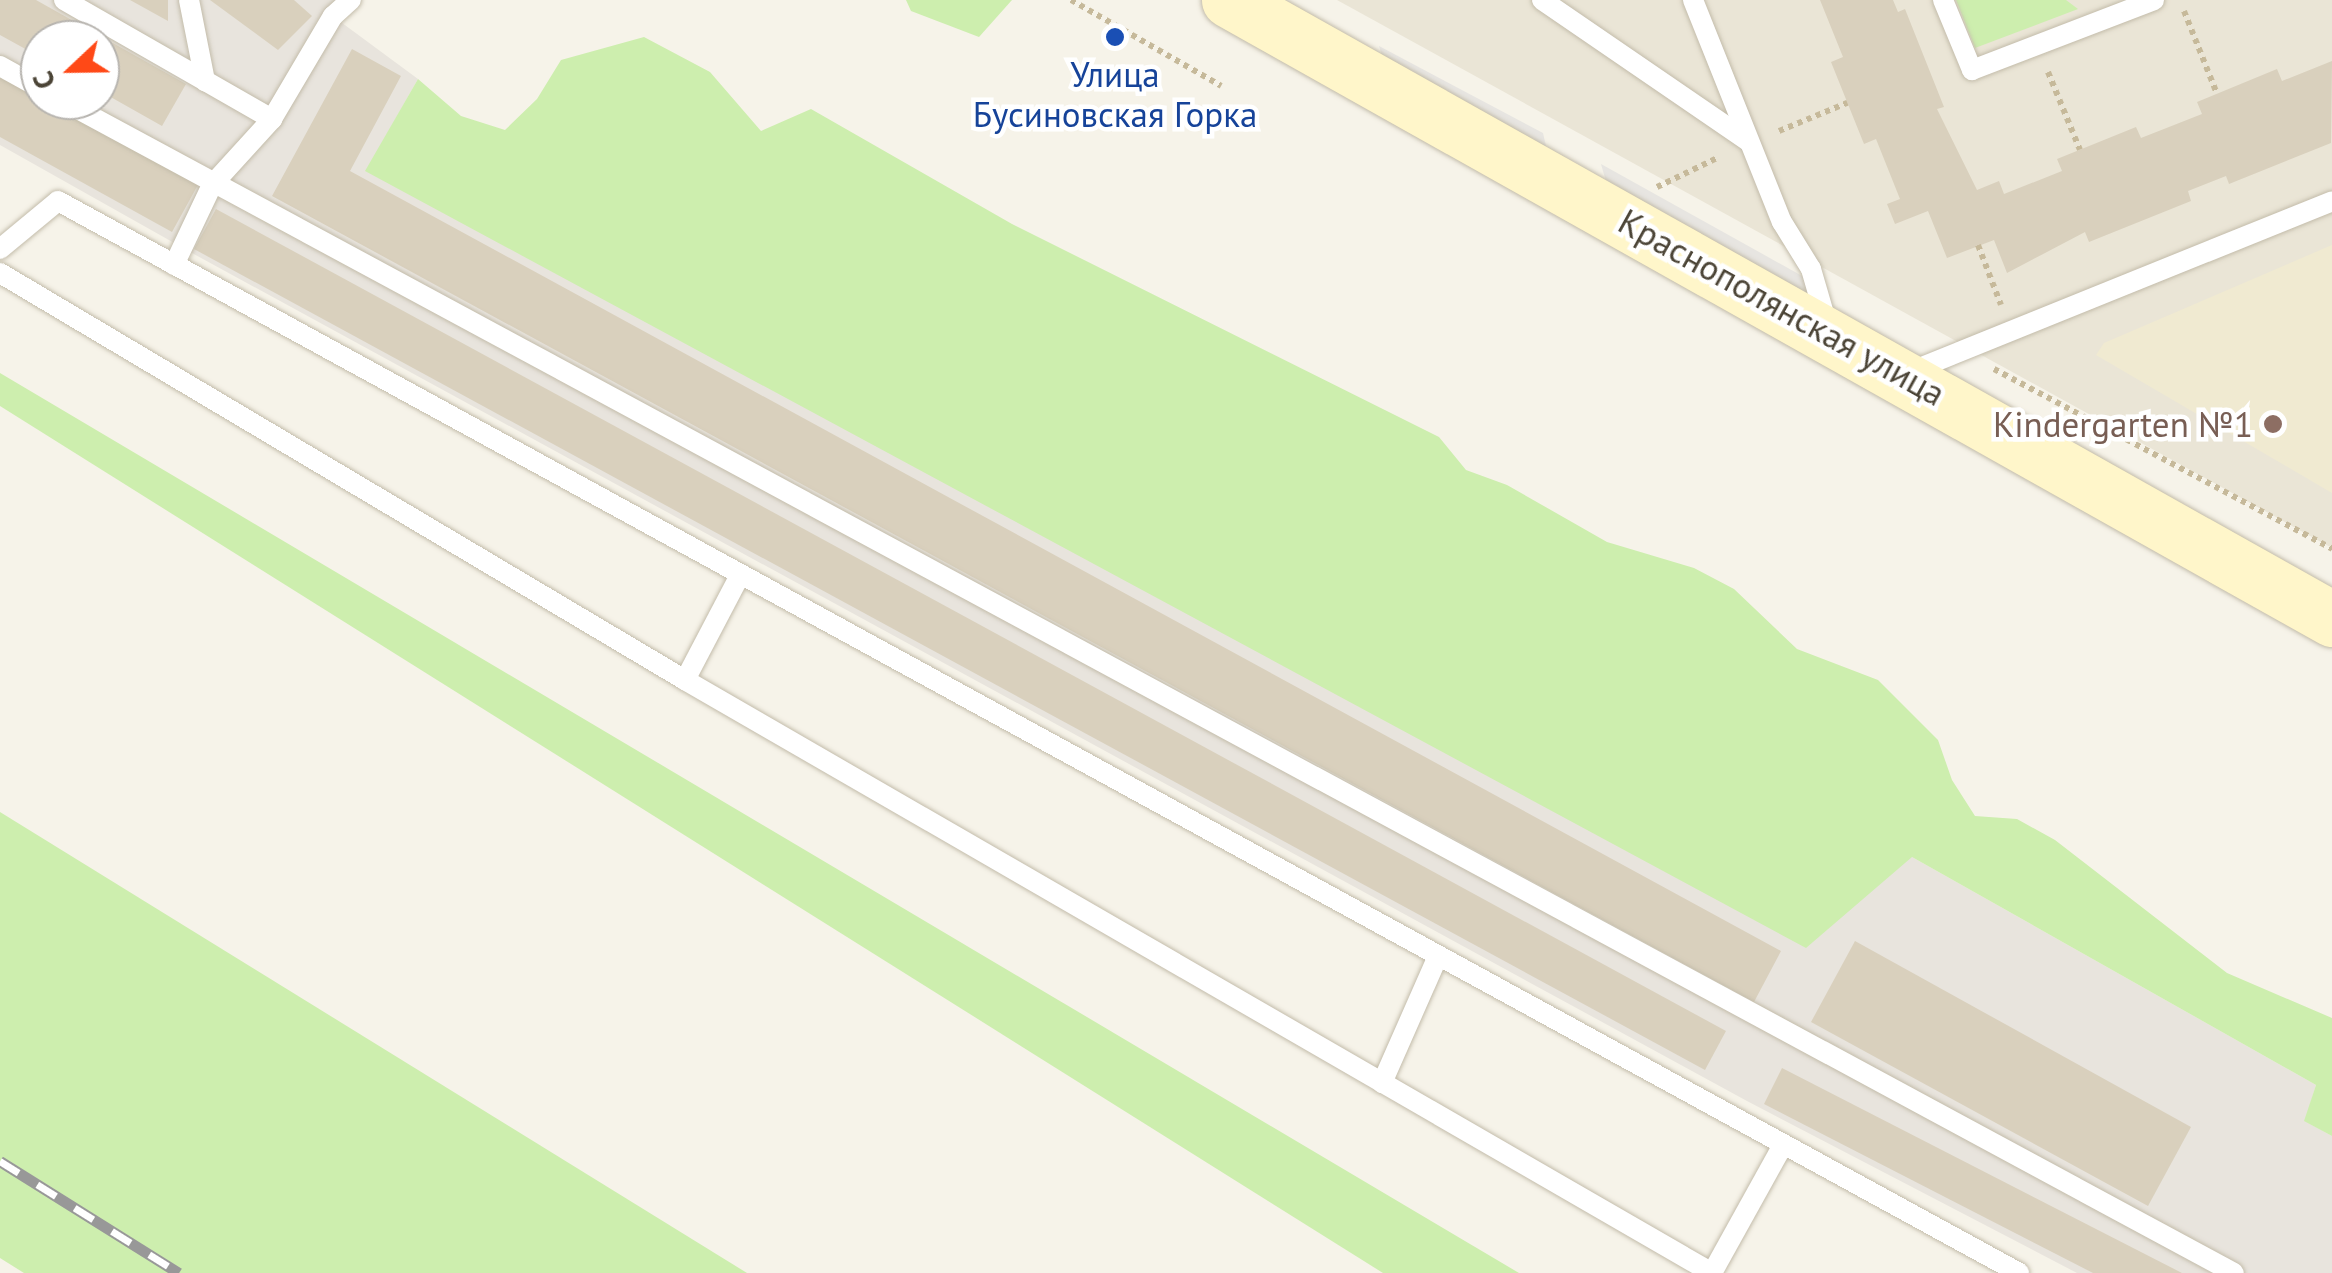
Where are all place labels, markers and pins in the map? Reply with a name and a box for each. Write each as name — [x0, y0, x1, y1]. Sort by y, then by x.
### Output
marker: Улица Бусиновская Горка — [1104, 26, 1126, 48]
place label: Улица Бусиновская Горка — [973, 53, 1257, 135]
place label: Kindergarten №1 — [1993, 403, 2253, 445]
marker: Kindergarten №1 — [2262, 413, 2284, 435]

